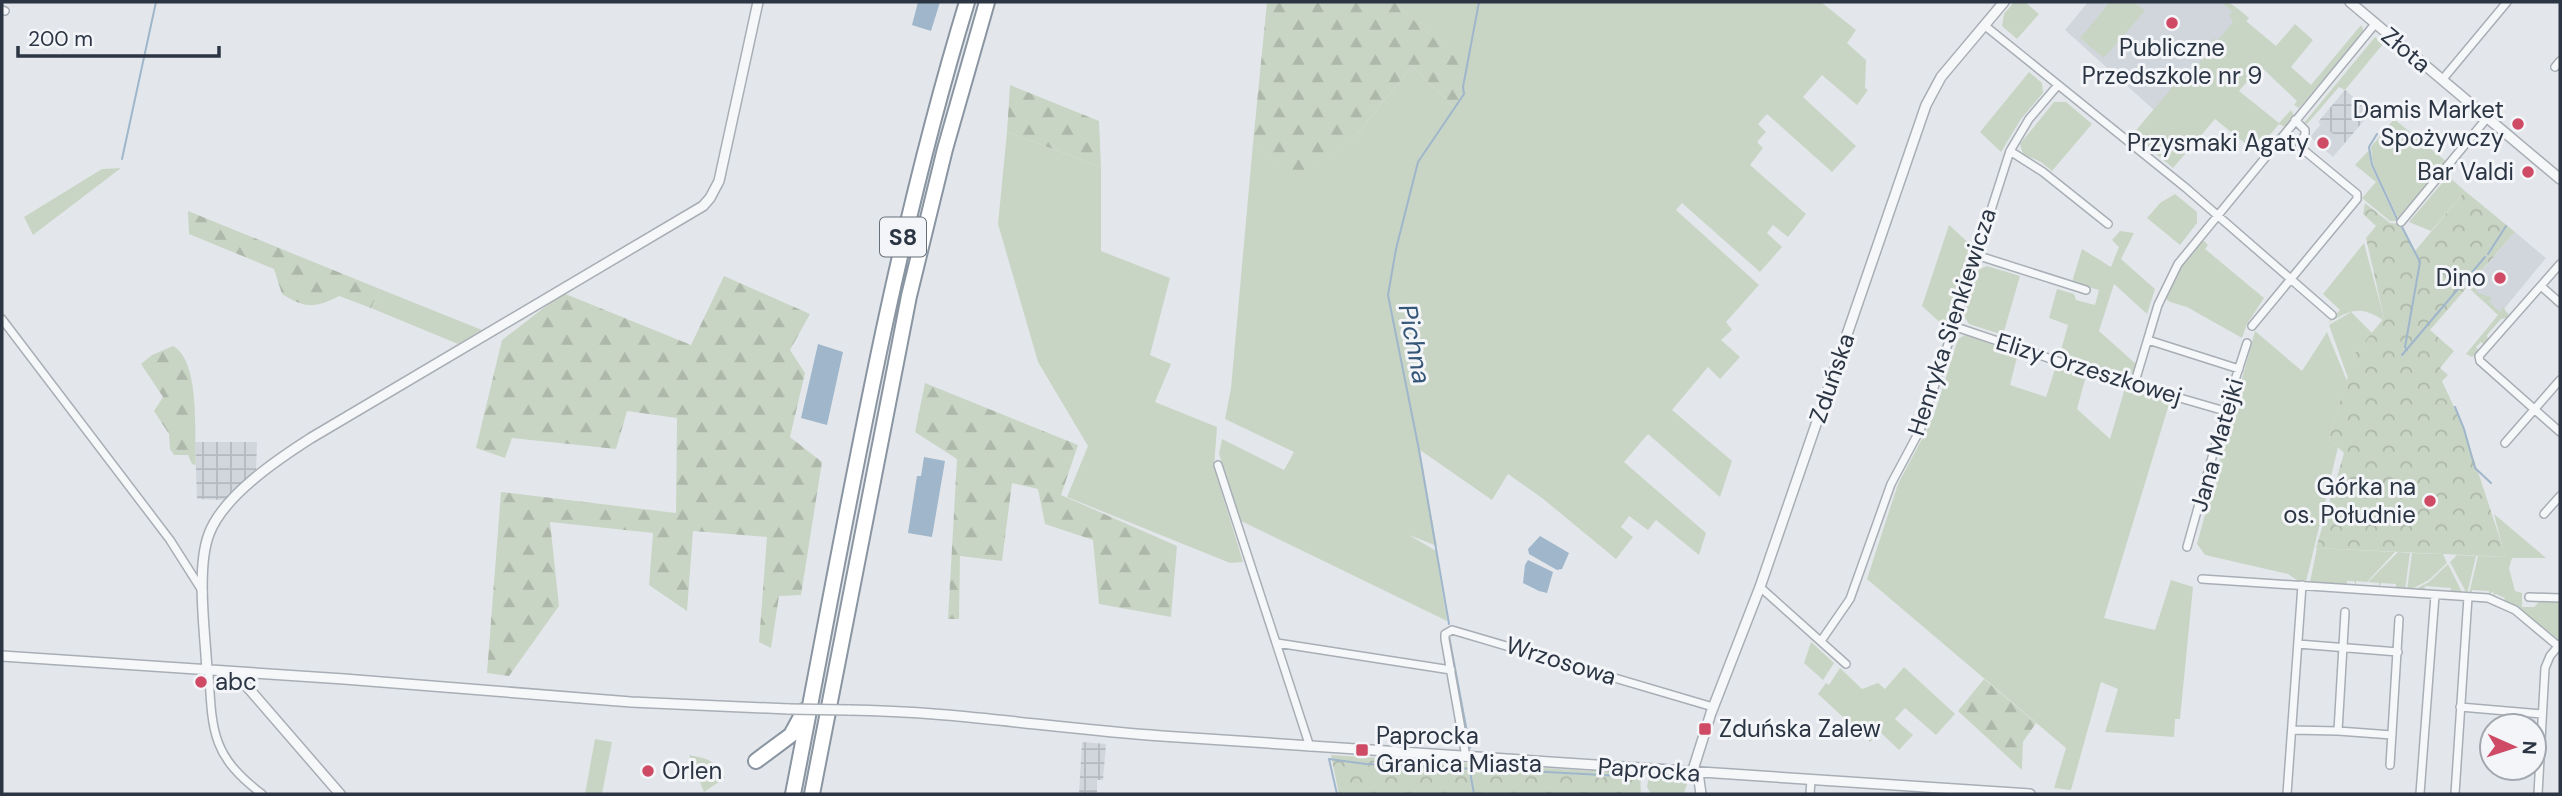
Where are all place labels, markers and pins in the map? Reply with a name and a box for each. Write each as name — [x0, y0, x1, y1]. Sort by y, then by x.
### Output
marker: Publiczne Przedszkole nr 9 — [2164, 15, 2180, 31]
place label: Publiczne Przedszkole nr 9 — [2082, 32, 2262, 91]
place label: Damis Market Spożywczy — [2353, 94, 2504, 153]
marker: Damis Market Spożywczy — [2510, 116, 2526, 132]
place label: Przysmaki Agaty — [2127, 127, 2309, 158]
marker: Przysmaki Agaty — [2315, 135, 2331, 151]
place label: Bar Valdi — [2417, 156, 2514, 187]
marker: Bar Valdi — [2520, 164, 2536, 180]
place label: Dino — [2436, 262, 2486, 293]
marker: Dino — [2492, 270, 2508, 286]
place label: Górka na os. Południe — [2283, 471, 2416, 530]
marker: Górka na os. Południe — [2422, 493, 2438, 509]
place label: abc — [215, 666, 257, 697]
marker: abc — [193, 674, 209, 690]
place label: Zduńska Zalew — [1719, 713, 1881, 744]
place label: Paprocka Granica Miasta — [1376, 720, 1542, 779]
marker: Zduńska Zalew — [1697, 721, 1713, 737]
marker: Paprocka Granica Miasta — [1354, 742, 1370, 758]
place label: Orlen — [662, 755, 722, 786]
marker: Orlen — [640, 763, 656, 779]

